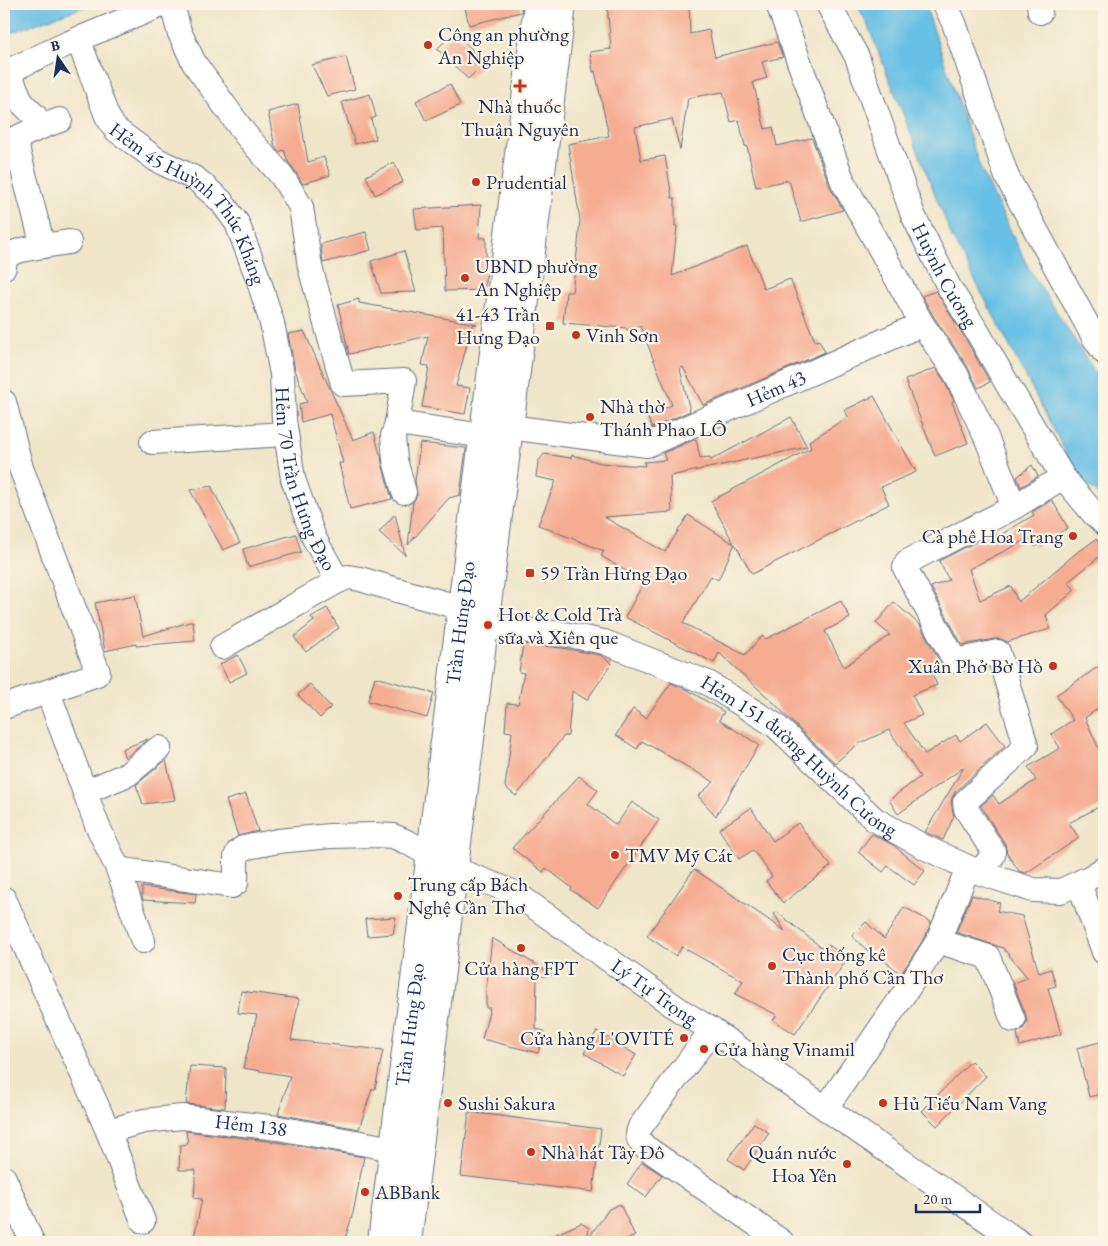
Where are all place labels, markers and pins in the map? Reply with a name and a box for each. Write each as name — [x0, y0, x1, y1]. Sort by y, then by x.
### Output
place label: Công an phường An Nghiệp — [437, 21, 569, 70]
marker: Công an phường An Nghiệp — [422, 39, 434, 51]
marker: Nhà thuốc Thuận Nguyên — [514, 80, 526, 92]
place label: Nhà thuốc Thuận Nguyên — [461, 93, 580, 142]
place label: Prudential — [486, 169, 567, 195]
marker: Prudential — [470, 176, 482, 188]
place label: UBND phường An Nghiệp — [474, 253, 598, 302]
marker: UBND phường An Nghiệp — [459, 272, 471, 284]
place label: 41-43 Trần Hưng Đạo — [456, 301, 540, 350]
marker: 41-43 Trần Hưng Đạo — [544, 320, 556, 332]
place label: Vinh Sơn — [586, 322, 659, 348]
marker: Vinh Sơn — [570, 329, 582, 341]
place label: Nhà thờ Thánh Phao LÔ — [600, 393, 727, 442]
marker: Nhà thờ Thánh Phao LÔ — [584, 411, 596, 423]
place label: Cà phê Hoa Trang — [922, 523, 1063, 549]
marker: Cà phê Hoa Trang — [1067, 530, 1079, 542]
place label: 59 Trần Hưng Đạo — [540, 560, 688, 586]
marker: 59 Trần Hưng Đạo — [524, 567, 536, 579]
place label: Hot & Cold Trà sữa và Xiên que — [498, 601, 622, 650]
marker: Hot & Cold Trà sữa và Xiên que — [482, 619, 494, 631]
place label: Xuân Phở Bờ Hồ — [907, 653, 1043, 679]
marker: Xuân Phở Bờ Hồ — [1047, 660, 1059, 672]
place label: TMV Mỹ Cát — [625, 842, 733, 868]
marker: TMV Mỹ Cát — [609, 849, 621, 861]
place label: Trung cấp Bách Nghệ Cần Thơ — [408, 871, 528, 920]
marker: Trung cấp Bách Nghệ Cần Thơ — [392, 890, 404, 902]
place label: Cục thống kê Thành phố Cần Thơ — [782, 941, 944, 990]
marker: Cửa hàng FPT — [515, 942, 527, 954]
place label: Cửa hàng FPT — [464, 955, 578, 981]
marker: Cục thống kê Thành phố Cần Thơ — [766, 960, 778, 972]
place label: Cửa hàng L'OVITÉ — [520, 1025, 674, 1051]
marker: Cửa hàng L'OVITÉ — [678, 1032, 690, 1044]
place label: Cửa hàng Vinamil — [714, 1036, 855, 1062]
marker: Cửa hàng Vinamil — [698, 1043, 710, 1055]
place label: Sushi Sakura — [458, 1090, 555, 1116]
place label: Hủ Tiếu Nam Vang — [893, 1090, 1047, 1116]
marker: Sushi Sakura — [442, 1097, 454, 1109]
marker: Hủ Tiếu Nam Vang — [877, 1097, 889, 1109]
place label: Nhà hát Tây Đô — [541, 1139, 665, 1165]
place label: Quán nước Hoa Yên — [749, 1139, 837, 1188]
marker: Nhà hát Tây Đô — [525, 1146, 537, 1158]
marker: Quán nước Hoa Yên — [841, 1158, 853, 1170]
place label: ABBank — [374, 1179, 441, 1205]
marker: ABBank — [359, 1186, 371, 1198]

